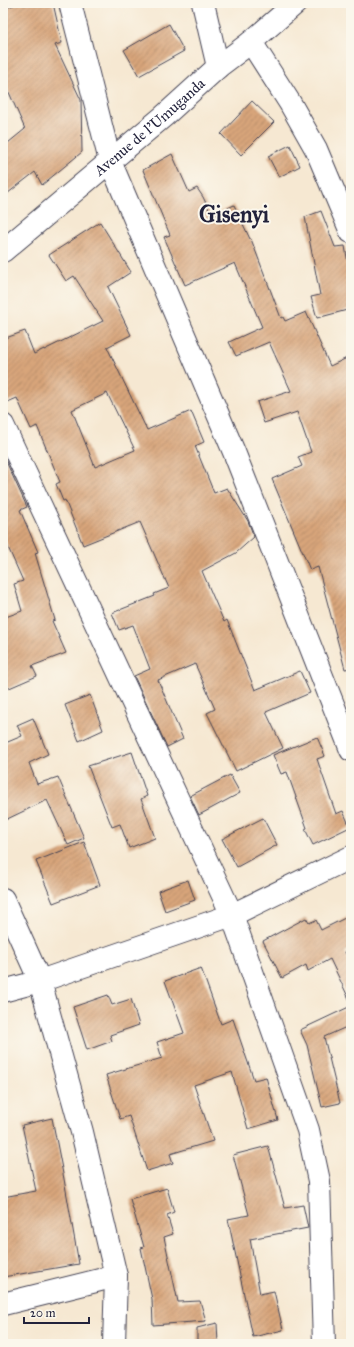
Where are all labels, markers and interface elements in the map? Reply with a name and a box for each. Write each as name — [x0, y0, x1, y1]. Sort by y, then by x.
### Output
street label: Avenue de l'Umuganda — [90, 74, 209, 180]
district label: Gisenyi — [199, 200, 270, 229]
scale bar — [24, 1299, 89, 1325]
text: 20 m — [30, 1306, 56, 1320]

